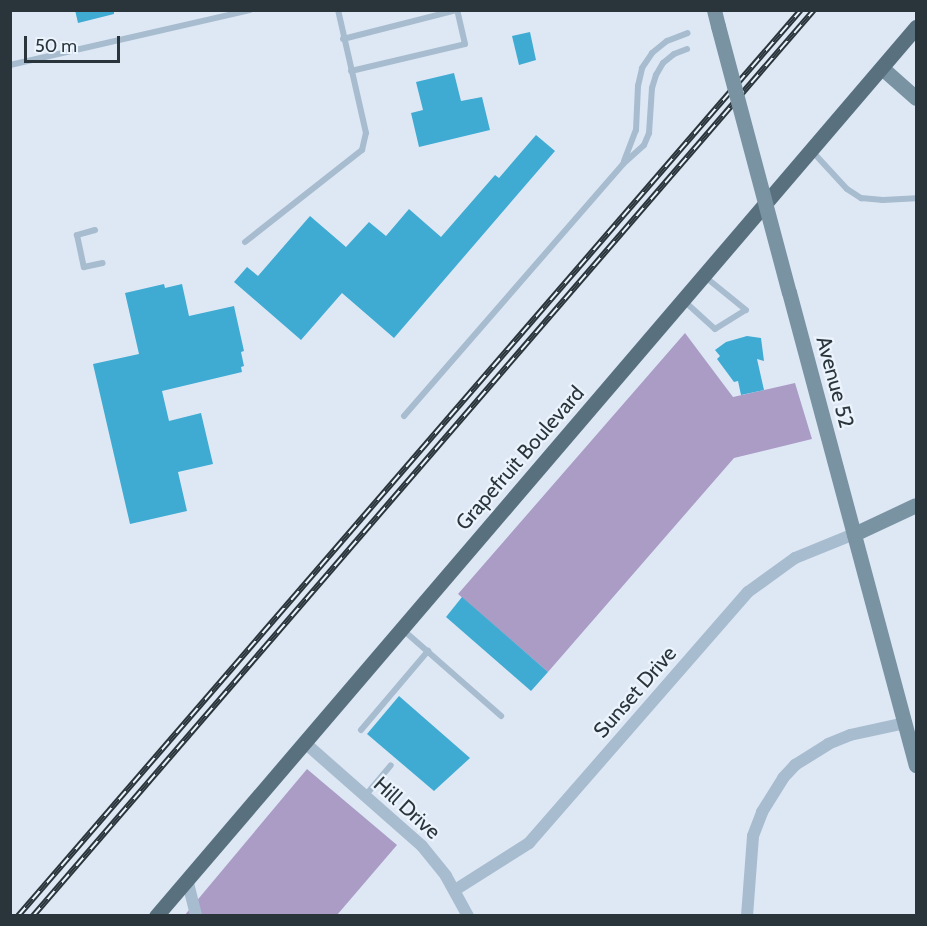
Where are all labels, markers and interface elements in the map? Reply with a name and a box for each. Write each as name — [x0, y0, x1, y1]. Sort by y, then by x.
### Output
scale bar — [27, 24, 123, 62]
text: 50 m — [35, 35, 77, 57]
street label: Avenue 52 — [811, 333, 859, 431]
street label: Grapefruit Boulevard — [451, 381, 589, 535]
street label: Sunset Drive — [588, 641, 682, 743]
street label: Hill Drive — [369, 772, 445, 844]

